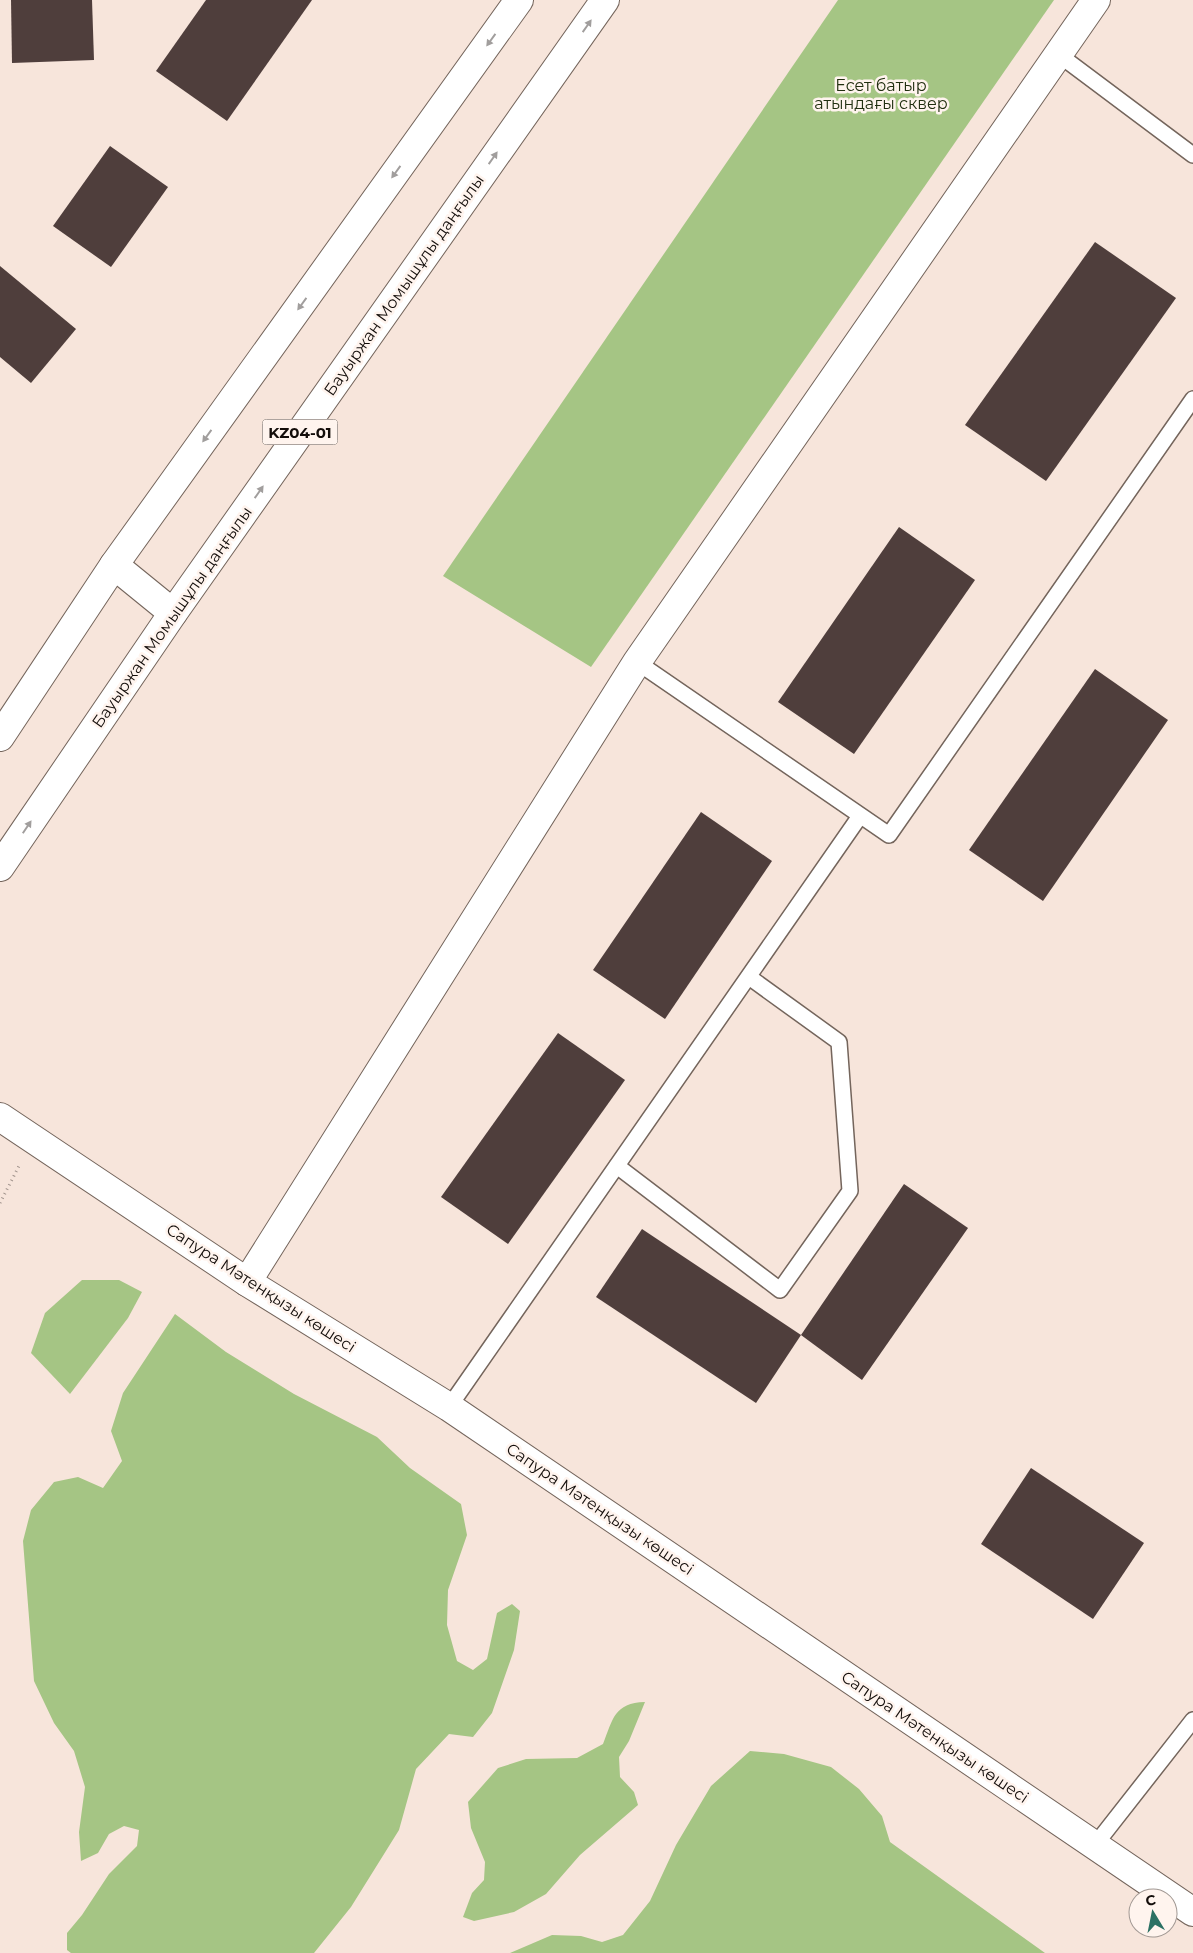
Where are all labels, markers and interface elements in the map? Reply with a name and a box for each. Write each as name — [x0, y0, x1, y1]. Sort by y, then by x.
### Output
one-way arrow — [582, 19, 592, 32]
one-way arrow — [486, 33, 496, 47]
park label: Есет батыр атындағы сквер — [814, 76, 948, 113]
one-way arrow — [488, 152, 498, 165]
one-way arrow — [391, 165, 401, 179]
street label: Бауыржан Момышұлы даңғылы — [320, 171, 488, 399]
one-way arrow — [297, 297, 307, 311]
road number: KZ04-01 — [262, 420, 338, 444]
one-way arrow — [202, 429, 212, 443]
one-way arrow — [254, 485, 264, 498]
street label: Бауыржан Момышұлы даңғылы — [88, 503, 256, 731]
one-way arrow — [22, 820, 32, 834]
street label: Сапура Мәтенқызы көшесі — [163, 1220, 359, 1356]
street label: Сапура Мәтенқызы көшесі — [503, 1439, 697, 1579]
street label: Сапура Мәтенқызы көшесі — [838, 1667, 1032, 1807]
north arrow — [1128, 1888, 1178, 1938]
text: С — [1144, 1890, 1157, 1910]

